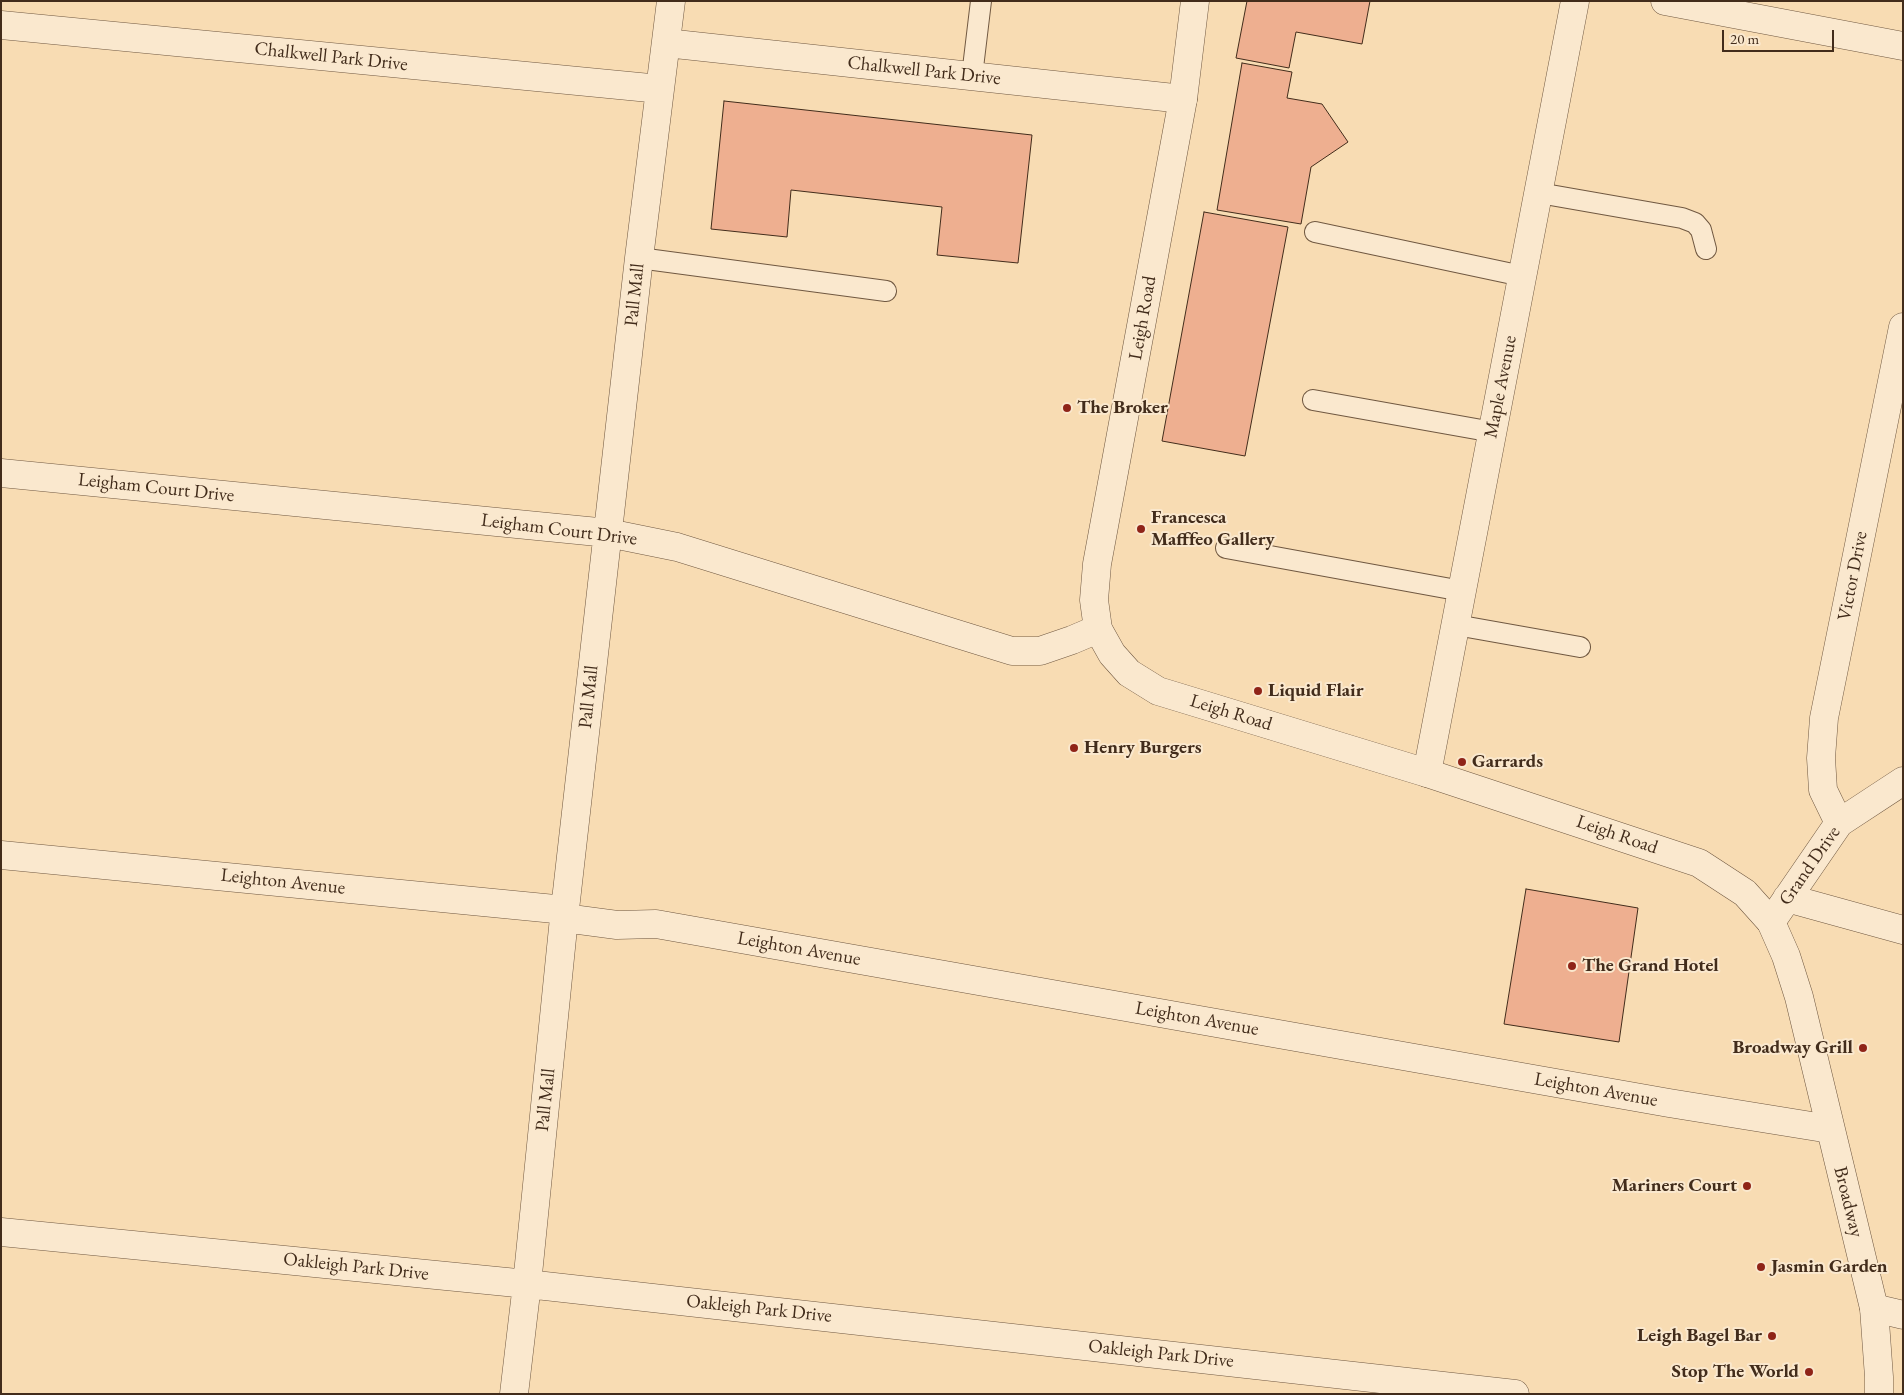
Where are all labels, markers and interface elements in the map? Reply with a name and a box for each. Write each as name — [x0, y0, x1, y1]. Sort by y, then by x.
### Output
scale bar — [1724, 20, 1836, 52]
text: 20 m — [1730, 29, 1759, 48]
street label: Chalkwell Park Drive — [253, 38, 409, 76]
street label: Chalkwell Park Drive — [846, 52, 1002, 90]
street label: Pall Mall — [620, 262, 650, 328]
street label: Leigh Road — [1124, 274, 1162, 362]
street label: Maple Avenue — [1480, 334, 1522, 440]
place label: The Broker — [1077, 397, 1168, 419]
marker: The Broker — [1061, 402, 1073, 414]
street label: Leigham Court Drive — [77, 468, 235, 508]
place label: Francesca Mafffeo Gallery — [1151, 507, 1275, 551]
street label: Leigham Court Drive — [480, 509, 638, 551]
marker: Francesca Mafffeo Gallery — [1135, 523, 1147, 535]
street label: Victor Drive — [1833, 529, 1873, 623]
street label: Pall Mall — [574, 664, 604, 730]
place label: Liquid Flair — [1268, 680, 1364, 702]
marker: Liquid Flair — [1252, 685, 1264, 697]
street label: Leigh Road — [1187, 690, 1275, 736]
place label: Henry Burgers — [1084, 737, 1202, 759]
marker: Henry Burgers — [1068, 742, 1080, 754]
place label: Garrards — [1472, 751, 1543, 773]
marker: Garrards — [1456, 756, 1468, 768]
street label: Leigh Road — [1573, 810, 1661, 860]
street label: Grand Drive — [1774, 822, 1846, 910]
street label: Leighton Avenue — [220, 864, 346, 900]
street label: Leighton Avenue — [735, 927, 863, 971]
place label: The Grand Hotel — [1582, 955, 1719, 977]
marker: The Grand Hotel — [1566, 960, 1578, 972]
street label: Leighton Avenue — [1133, 997, 1261, 1041]
place label: Broadway Grill — [1732, 1037, 1853, 1059]
marker: Broadway Grill — [1857, 1042, 1869, 1054]
street label: Pall Mall — [531, 1067, 561, 1133]
street label: Leighton Avenue — [1532, 1068, 1660, 1112]
street label: Broadway — [1828, 1164, 1868, 1240]
place label: Mariners Court — [1612, 1175, 1737, 1197]
marker: Mariners Court — [1741, 1180, 1753, 1192]
street label: Oakleigh Park Drive — [282, 1248, 430, 1286]
place label: Jasmin Garden — [1771, 1256, 1888, 1278]
marker: Jasmin Garden — [1755, 1261, 1767, 1273]
street label: Oakleigh Park Drive — [685, 1290, 833, 1328]
place label: Leigh Bagel Bar — [1637, 1325, 1762, 1347]
marker: Leigh Bagel Bar — [1766, 1330, 1778, 1342]
street label: Oakleigh Park Drive — [1087, 1335, 1235, 1373]
place label: Stop The World — [1672, 1361, 1799, 1383]
marker: Stop The World — [1803, 1366, 1815, 1378]

